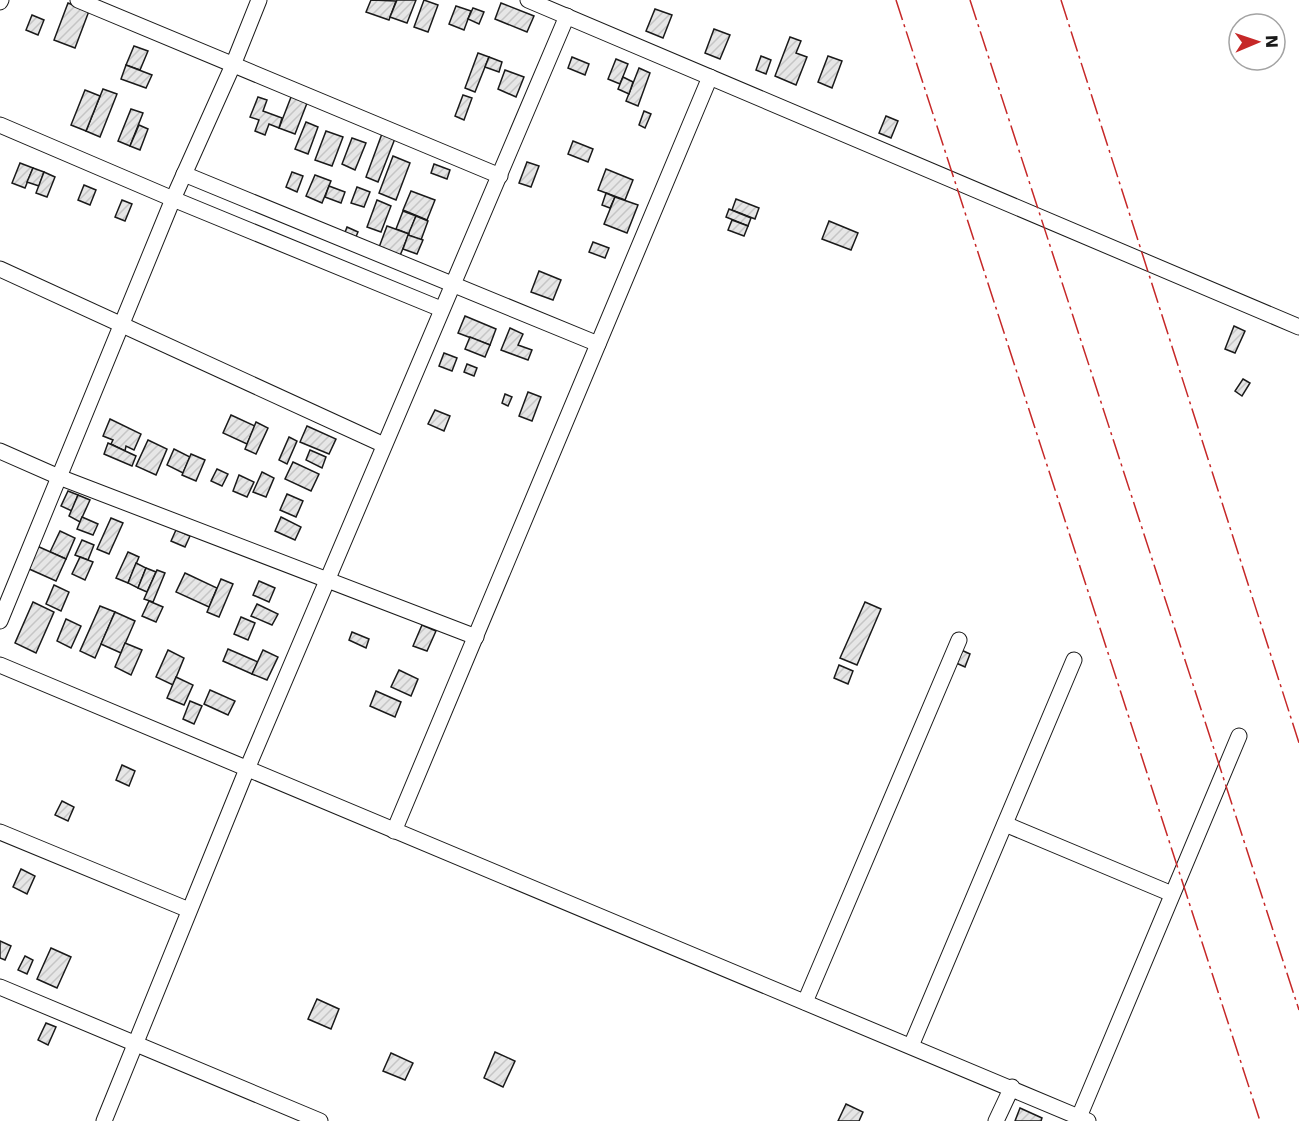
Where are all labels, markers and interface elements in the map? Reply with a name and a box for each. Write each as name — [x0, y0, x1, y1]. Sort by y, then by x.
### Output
north arrow — [1227, 12, 1287, 72]
text: N — [1262, 34, 1281, 49]

